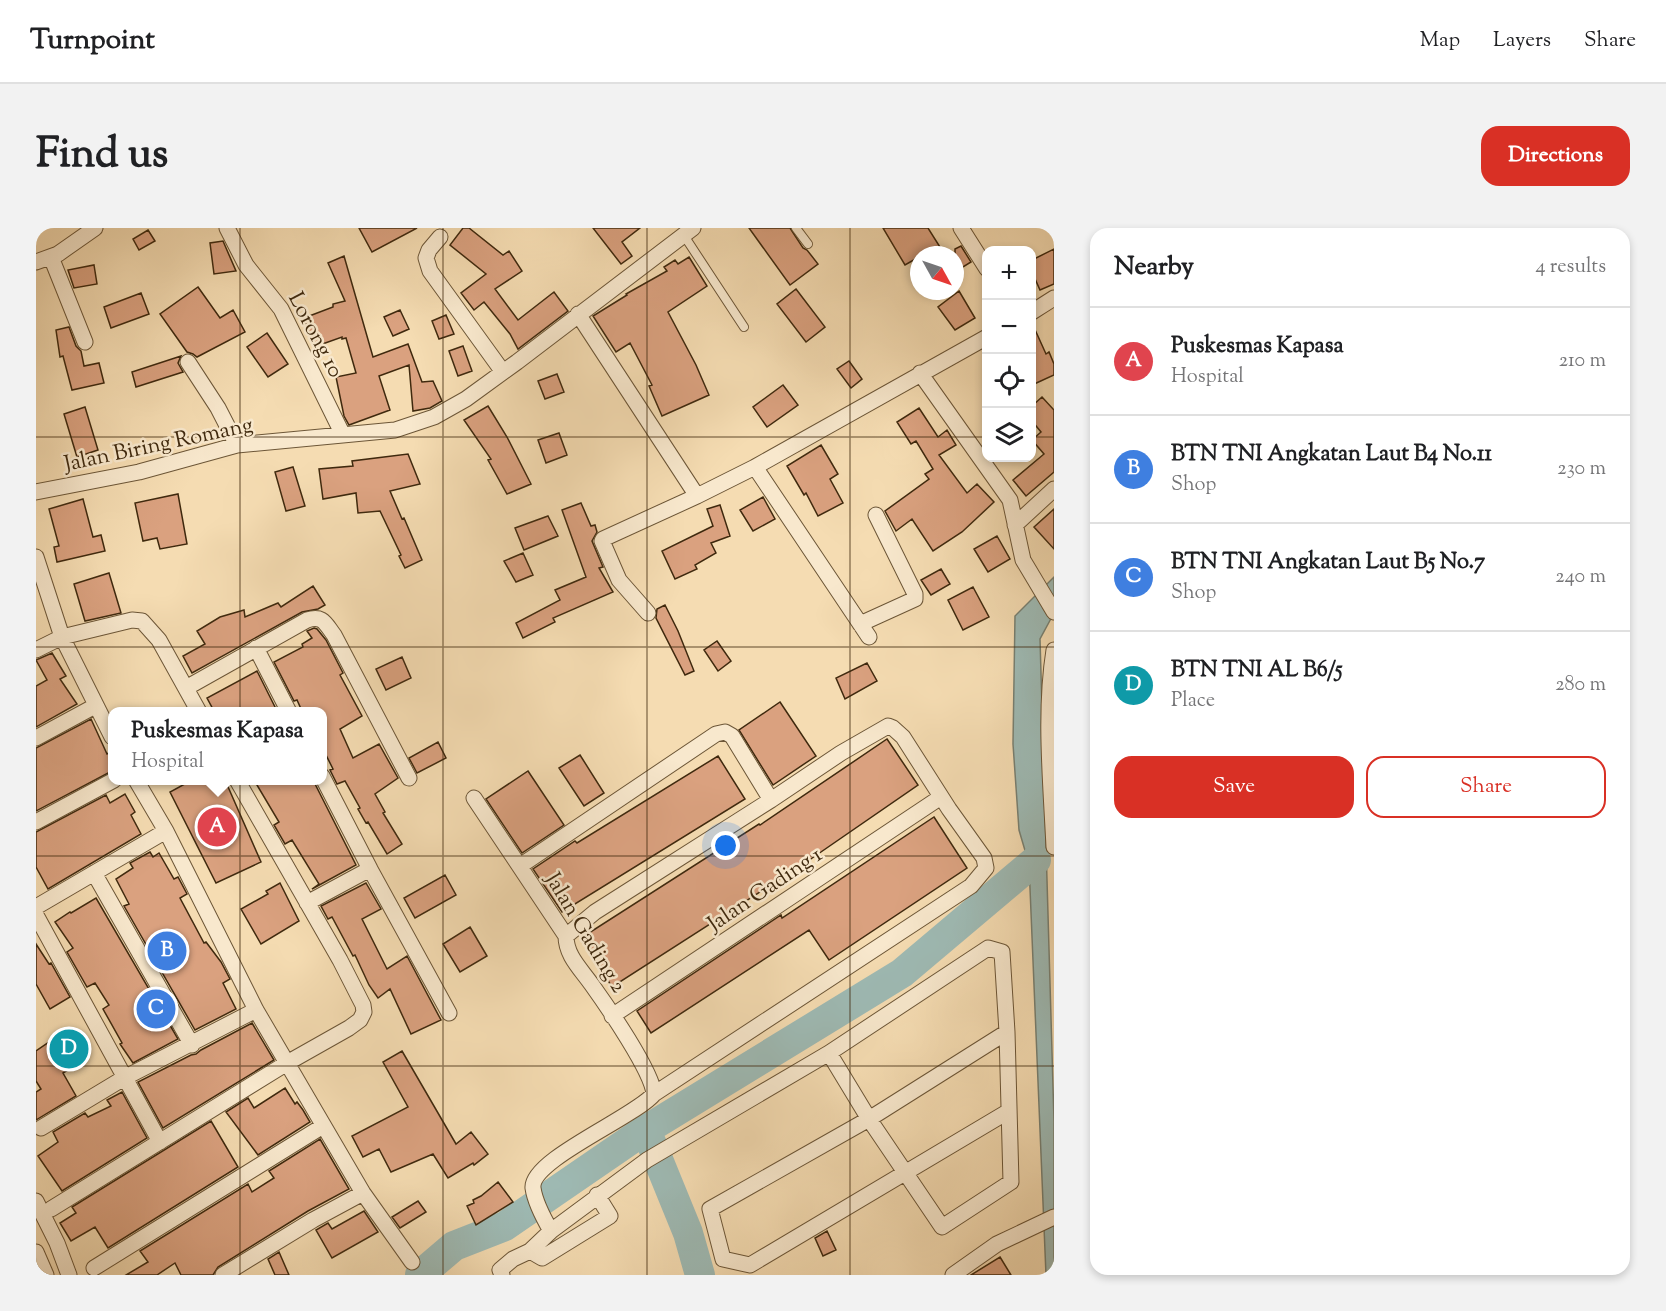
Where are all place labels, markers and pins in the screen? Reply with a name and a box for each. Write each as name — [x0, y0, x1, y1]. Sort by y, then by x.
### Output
pin: A — [198, 804, 237, 850]
pin: B — [148, 928, 186, 974]
pin: C — [136, 986, 176, 1032]
pin: D — [50, 1026, 88, 1072]

